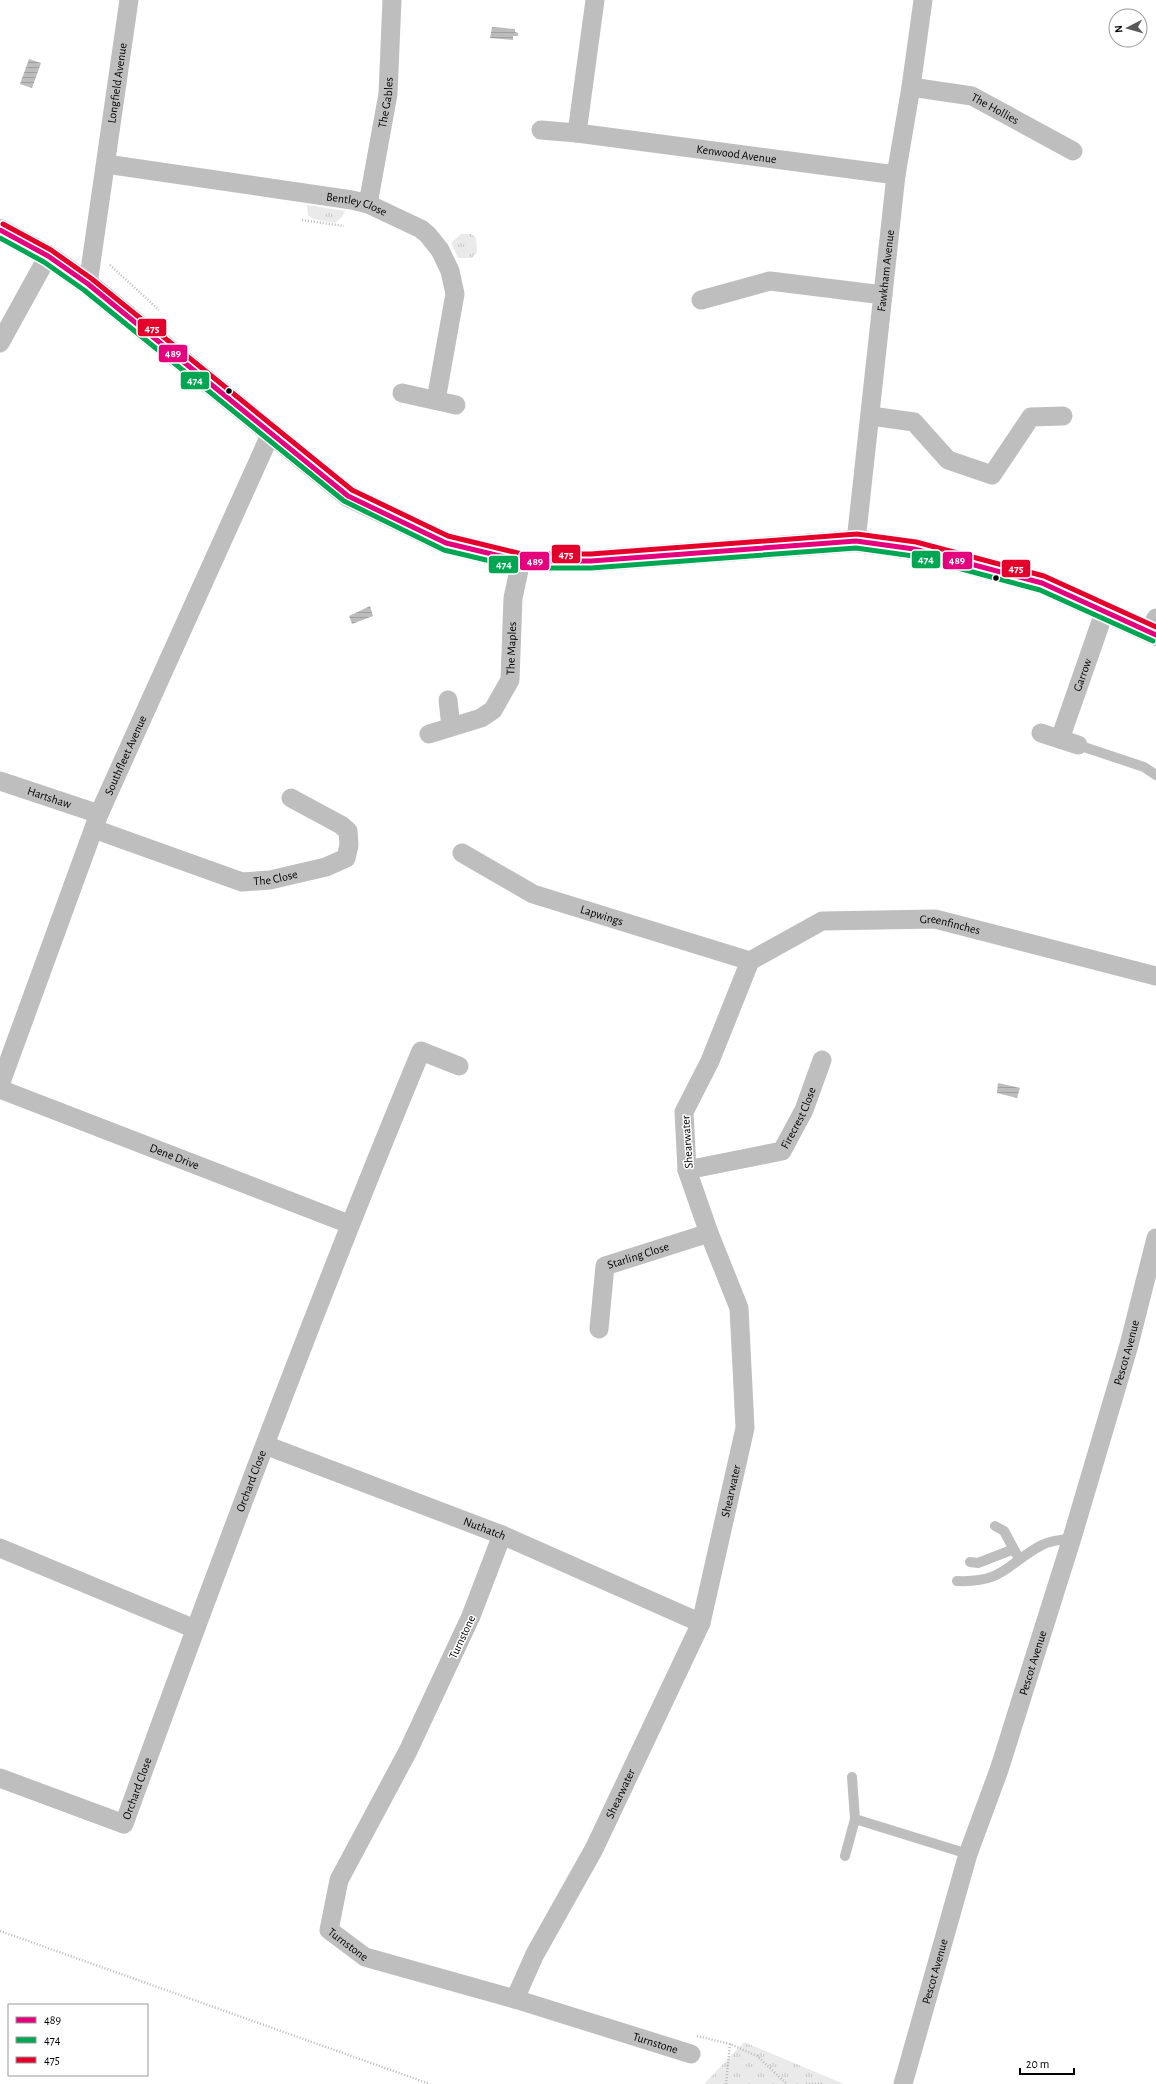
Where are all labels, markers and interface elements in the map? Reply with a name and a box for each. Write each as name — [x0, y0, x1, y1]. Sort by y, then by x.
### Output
north arrow — [1108, 8, 1148, 48]
text: N — [1113, 25, 1124, 33]
street label: Longfield Avenue — [105, 42, 129, 124]
street label: The Gables — [376, 77, 395, 129]
street label: The Hollies — [969, 91, 1021, 126]
street label: Kenwood Avenue — [696, 143, 777, 165]
street label: Bentley Close — [325, 190, 389, 218]
street label: Fawkham Avenue — [875, 229, 896, 312]
line badge: 475 — [137, 318, 167, 337]
text: 475 — [144, 323, 160, 334]
line badge: 489 — [158, 344, 188, 363]
text: 489 — [165, 348, 181, 359]
line badge: 474 — [180, 371, 210, 390]
text: 474 — [187, 375, 203, 386]
unlabelled marker — [224, 386, 234, 396]
line badge: 475 — [551, 544, 581, 564]
text: 475 — [558, 549, 574, 560]
line badge: 474 — [911, 550, 941, 569]
line badge: 489 — [519, 551, 550, 571]
line badge: 489 — [942, 551, 973, 570]
text: 474 — [918, 554, 934, 565]
line badge: 474 — [488, 555, 519, 574]
text: 489 — [949, 555, 965, 566]
text: 489 — [527, 556, 543, 567]
text: 474 — [496, 559, 512, 570]
line badge: 475 — [1001, 559, 1031, 578]
text: 475 — [1008, 563, 1024, 574]
unlabelled marker — [991, 573, 1001, 583]
street label: The Maples — [504, 621, 518, 675]
street label: Garrow — [1071, 657, 1094, 693]
street label: Southfleet Avenue — [102, 713, 149, 797]
street label: Hartshaw — [26, 785, 73, 810]
street label: The Close — [253, 868, 299, 887]
street label: Lapwings — [579, 903, 625, 927]
street label: Greenfinches — [920, 913, 982, 936]
street label: Firecrest Close — [778, 1085, 818, 1151]
street label: Shearwater — [679, 1115, 695, 1169]
street label: Dene Drive — [148, 1141, 201, 1171]
street label: Starling Close — [606, 1240, 670, 1271]
street label: Pescot Avenue — [1111, 1319, 1141, 1387]
street label: Orchard Close — [234, 1448, 268, 1514]
street label: Shearwater — [719, 1464, 743, 1518]
street label: Nuthatch — [462, 1515, 508, 1542]
street label: Turnstone — [447, 1613, 477, 1661]
street label: Pescot Avenue — [1017, 1629, 1049, 1697]
street label: Orchard Close — [120, 1756, 154, 1821]
street label: Shearwater — [603, 1767, 637, 1820]
street label: Turnstone — [326, 1926, 371, 1963]
street label: Pescot Avenue — [920, 1937, 950, 2005]
legend — [8, 2004, 148, 2076]
text: 489 — [44, 2014, 61, 2026]
street label: Turnstone — [631, 2030, 680, 2056]
text: 474 — [44, 2034, 61, 2046]
scale bar — [1020, 2050, 1074, 2076]
text: 475 — [44, 2054, 60, 2066]
text: 20 m — [1026, 2058, 1049, 2070]

